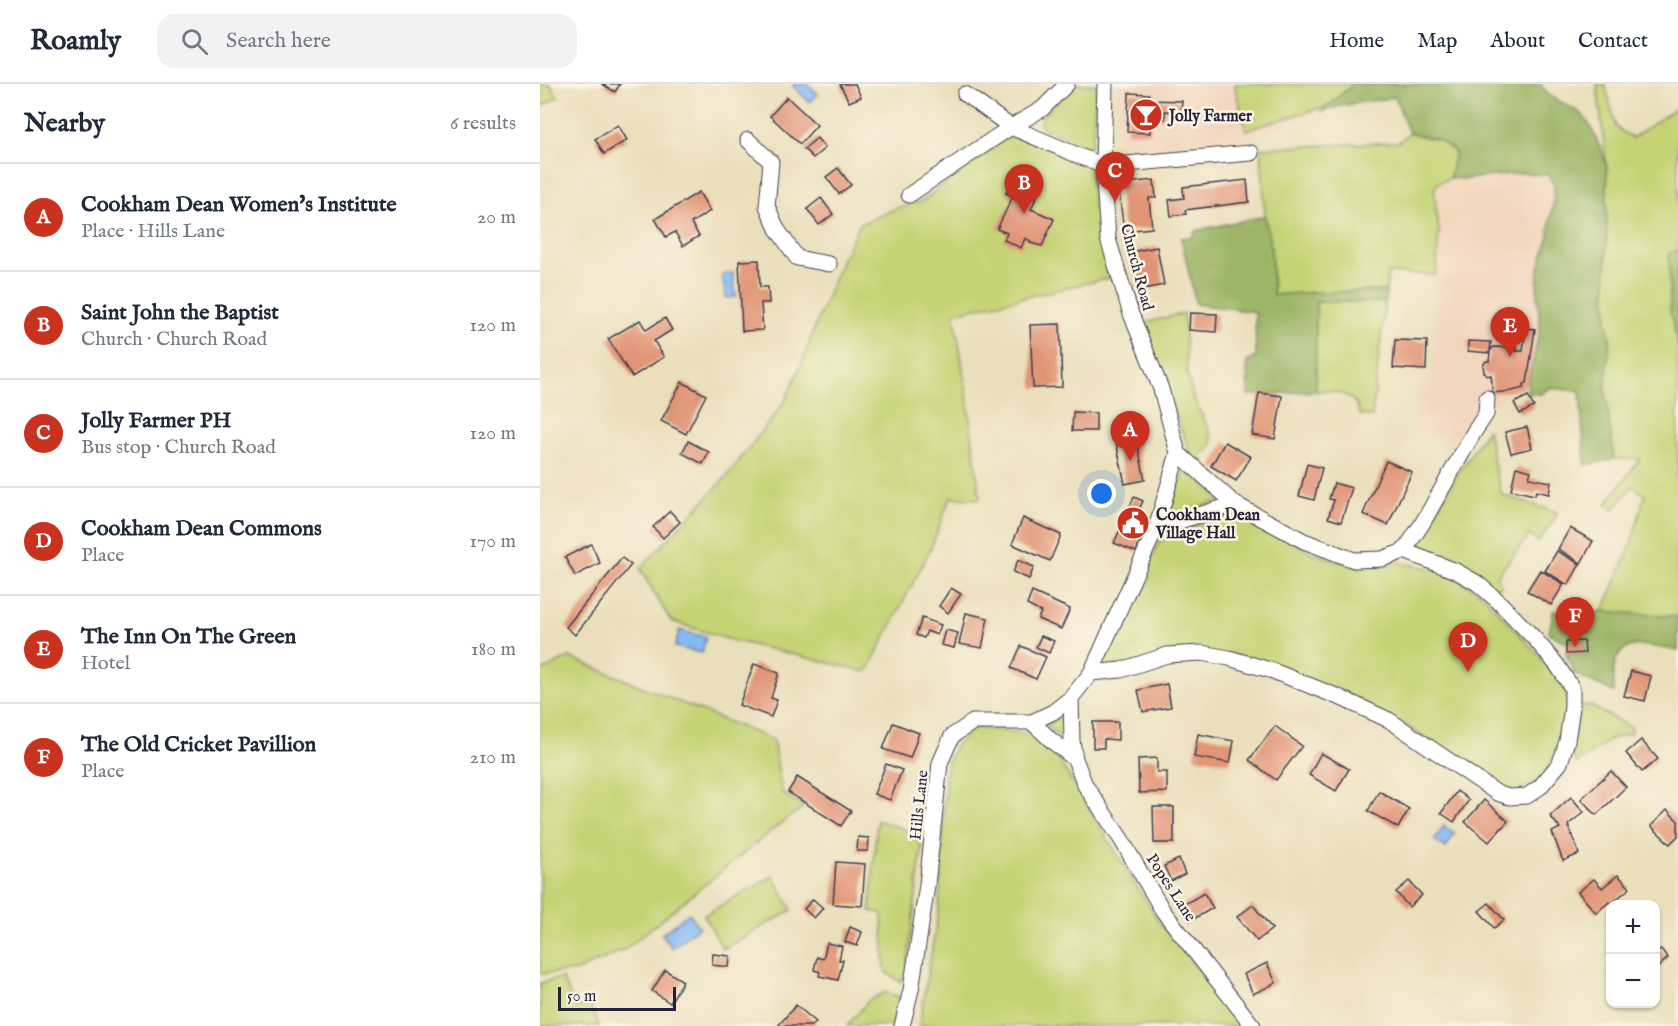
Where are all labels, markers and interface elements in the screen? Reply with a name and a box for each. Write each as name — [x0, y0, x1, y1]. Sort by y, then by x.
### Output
search box — [157, 14, 577, 68]
text: Roamly — [30, 24, 121, 59]
icon: search — [178, 25, 211, 58]
text: Search here — [226, 27, 331, 55]
text: Home — [1329, 28, 1384, 55]
text: Map — [1417, 28, 1457, 55]
text: About — [1490, 28, 1545, 55]
text: Contact — [1578, 28, 1648, 55]
bar icon: Jolly Farmer — [1128, 97, 1164, 133]
text: Nearby — [24, 107, 105, 140]
place label: Jolly Farmer — [1167, 107, 1252, 127]
text: 6 results — [450, 111, 516, 136]
pin: C — [1096, 152, 1134, 202]
pin: B — [1004, 164, 1044, 214]
text: Cookham Dean Women's Institute — [81, 191, 397, 219]
text: A — [37, 205, 50, 230]
text: 20 m — [477, 205, 516, 230]
text: Place · Hills Lane — [81, 219, 225, 244]
street label: Church Road — [1115, 222, 1157, 314]
text: Saint John the Baptist — [81, 299, 279, 327]
pin: E — [1490, 308, 1530, 357]
text: B — [37, 313, 50, 338]
text: 120 m — [470, 313, 516, 338]
text: Church · Church Road — [81, 327, 267, 352]
text: Jolly Farmer PH — [81, 407, 231, 435]
pin: A — [1110, 412, 1150, 461]
text: C — [36, 421, 51, 446]
text: 120 m — [470, 421, 516, 446]
text: Bus stop · Church Road — [81, 435, 276, 460]
your location — [1087, 479, 1116, 508]
public building icon: Cookham Dean Village Hall — [1115, 505, 1151, 541]
place label: Cookham Dean Village Hall — [1155, 506, 1261, 544]
text: Cookham Dean Commons — [81, 515, 322, 543]
text: D — [35, 529, 52, 554]
text: 170 m — [470, 529, 516, 554]
text: Place — [81, 543, 124, 568]
pin: F — [1556, 598, 1594, 647]
pin: D — [1448, 622, 1488, 672]
text: The Inn On The Green — [81, 623, 296, 651]
text: E — [37, 637, 50, 662]
text: 180 m — [471, 637, 516, 662]
text: Hotel — [81, 651, 130, 676]
text: The Old Cricket Pavillion — [81, 731, 316, 759]
text: F — [37, 745, 50, 770]
text: 210 m — [470, 745, 516, 770]
text: Place — [81, 759, 124, 784]
street label: Hills Lane — [906, 769, 934, 841]
street label: Popes Lane — [1141, 850, 1200, 926]
map controls — [1606, 900, 1660, 1008]
button: + — [1606, 900, 1660, 954]
button: − — [1606, 954, 1660, 1008]
scale bar — [558, 984, 676, 1012]
text: 50 m — [567, 987, 596, 1007]

